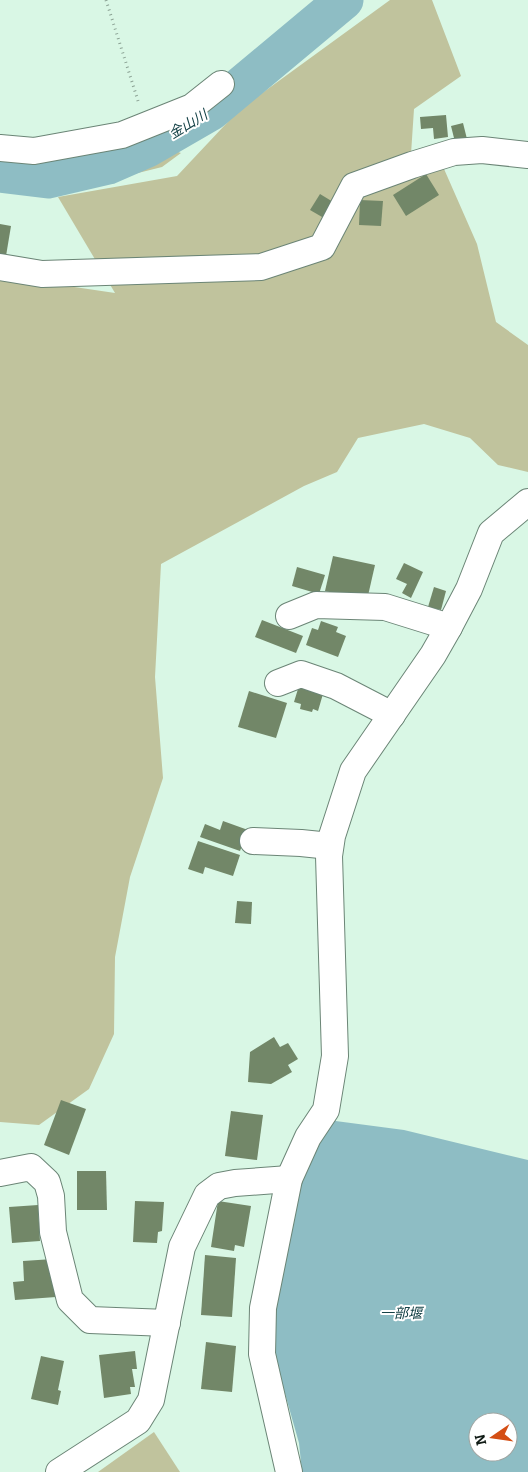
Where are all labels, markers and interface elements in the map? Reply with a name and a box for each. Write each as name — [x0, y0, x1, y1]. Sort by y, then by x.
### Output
water label: 金山川 — [166, 105, 212, 143]
water label: 一部堰 — [380, 1305, 425, 1322]
north arrow — [468, 1412, 518, 1462]
text: N — [471, 1432, 490, 1447]

